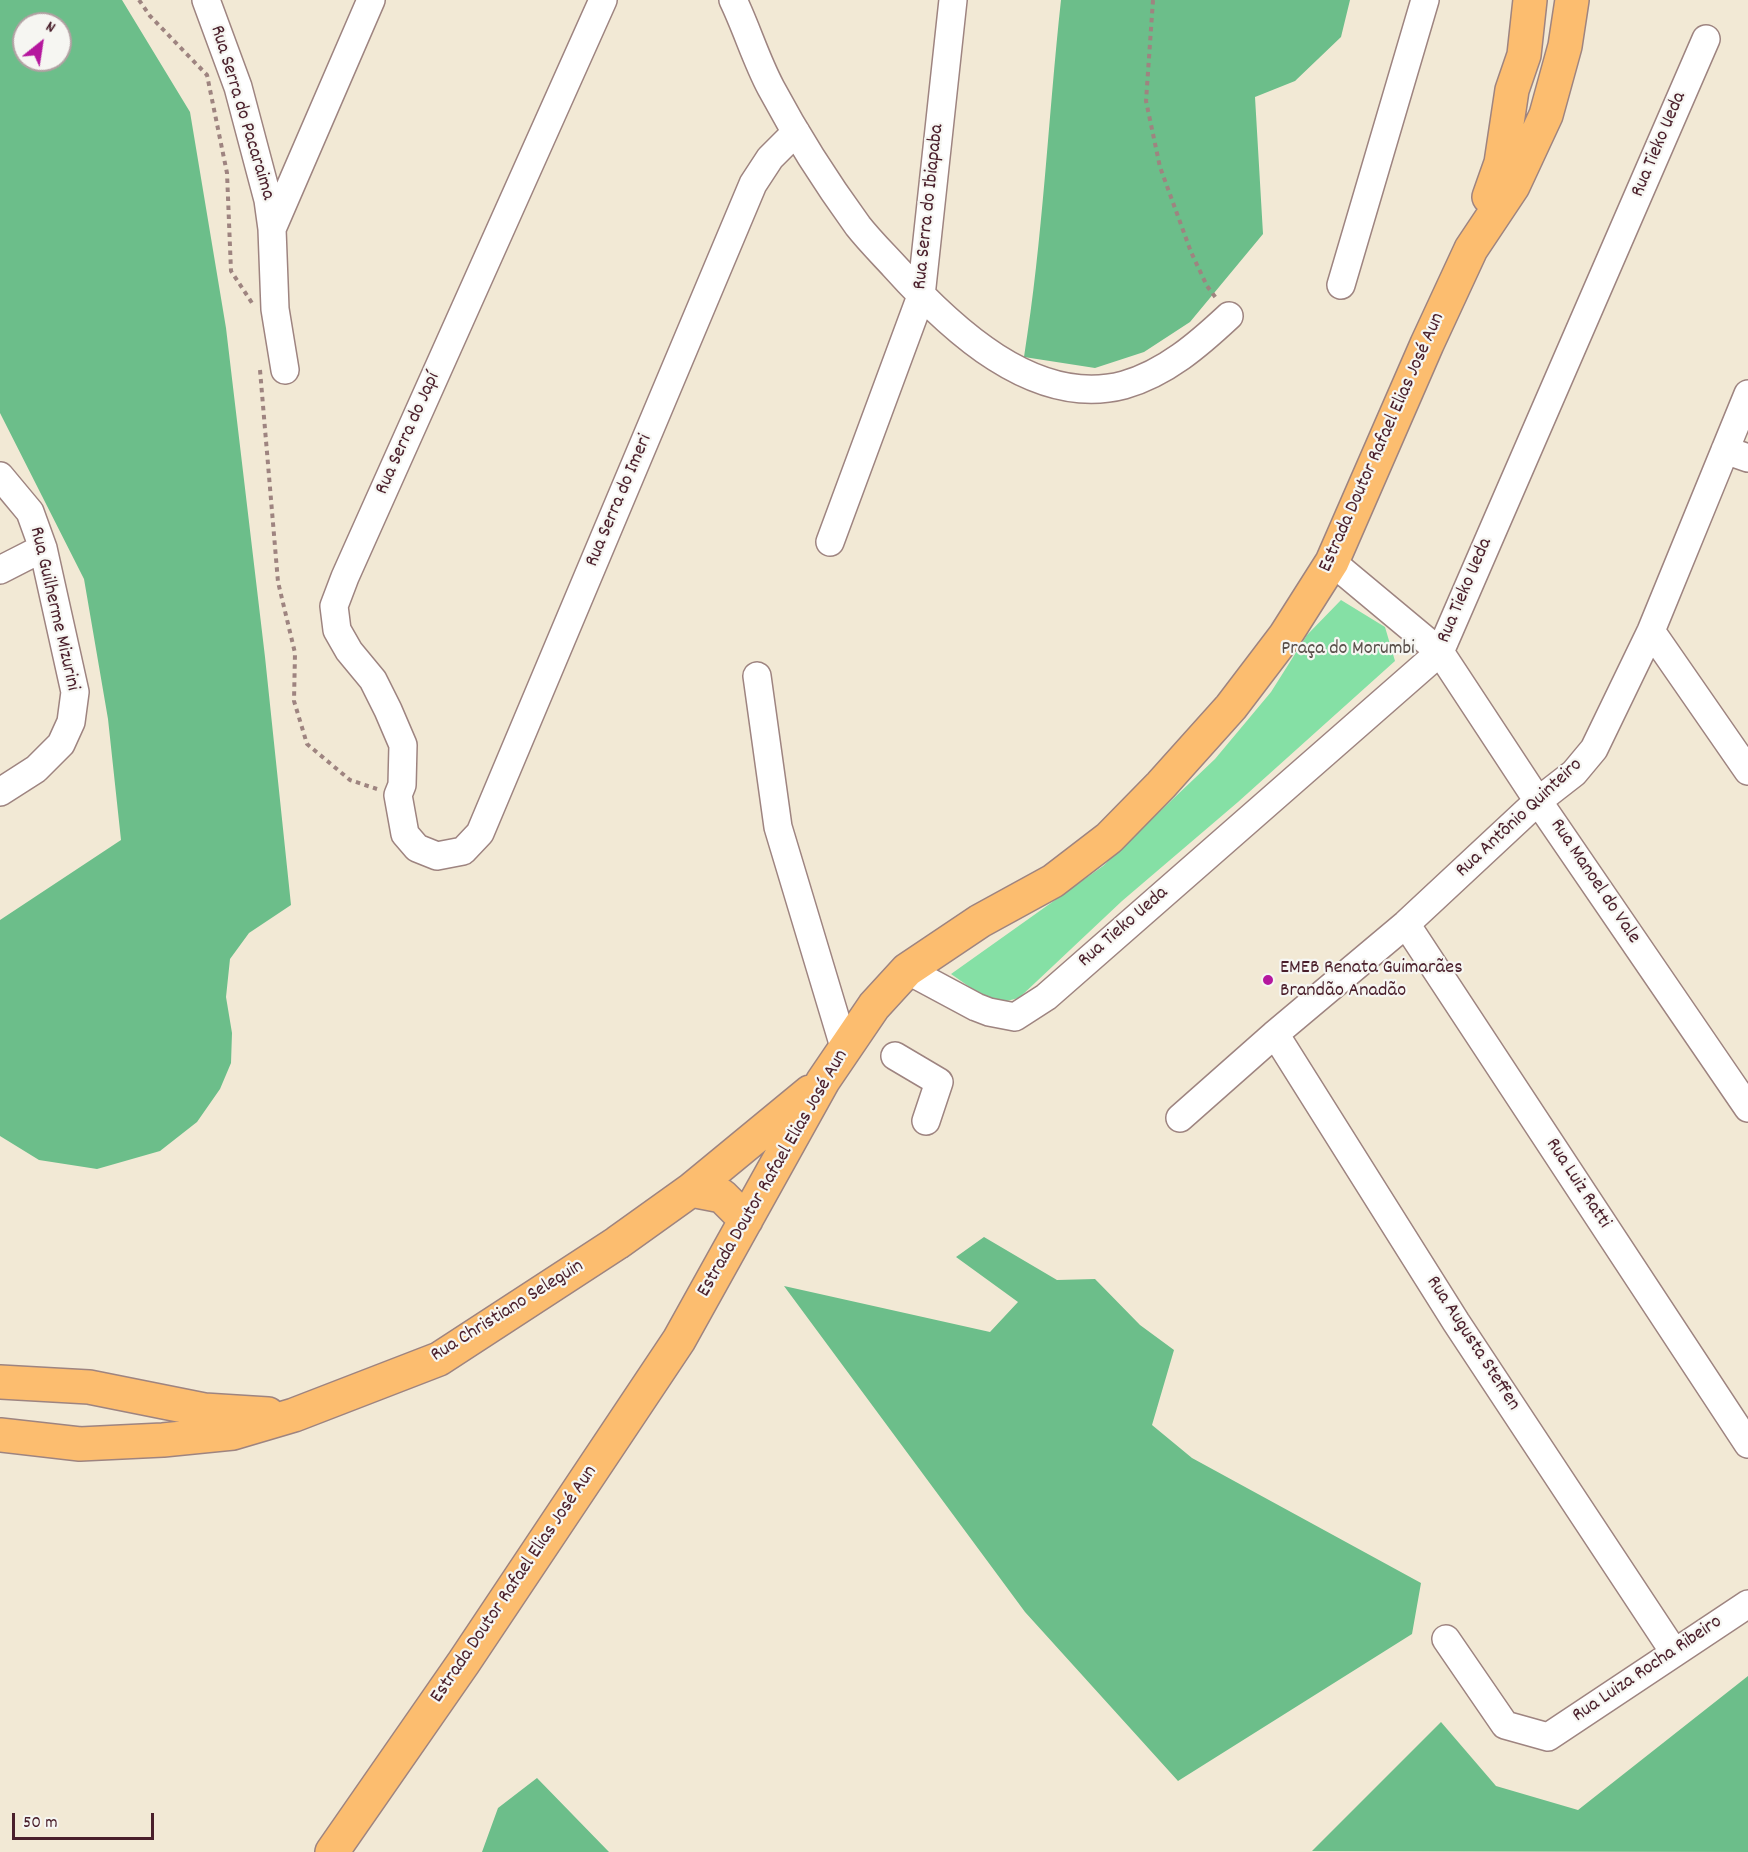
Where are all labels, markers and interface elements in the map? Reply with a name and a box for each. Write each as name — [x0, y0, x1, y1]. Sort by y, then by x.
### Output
north arrow — [12, 12, 72, 72]
text: N — [41, 16, 59, 40]
street label: Rua Serra do Pacaraima — [203, 23, 279, 203]
street label: Rua Tieko Ueda — [1627, 89, 1693, 201]
street label: Rua Serra do Ibiapaba — [909, 123, 951, 291]
street label: Estrada Doutor Rafael Elias José Aun — [1315, 310, 1451, 576]
street label: Rua Serra do Japí — [371, 369, 447, 499]
street label: Rua Serra do Imeri — [581, 431, 659, 571]
street label: Rua Guilherme Mizurini — [22, 525, 84, 693]
street label: Rua Tieko Ueda — [1433, 535, 1499, 647]
park label: Praça do Morumbi — [1281, 638, 1415, 662]
street label: Rua Antônio Quinteiro — [1452, 754, 1588, 884]
street label: Rua Manoel do Vale — [1543, 815, 1645, 949]
street label: Rua Tieko Ueda — [1074, 882, 1174, 974]
place label: EMEB Renata Guimarães Brandão Anadão — [1280, 957, 1463, 1004]
marker: EMEB Renata Guimarães Brandão Anadão — [1261, 973, 1275, 987]
street label: Estrada Doutor Rafael Elias José Aun — [693, 1046, 855, 1302]
street label: Rua Luiz Ratti — [1539, 1134, 1615, 1234]
street label: Rua Christiano Seleguin — [427, 1255, 589, 1369]
street label: Rua Augusta Steffen — [1420, 1272, 1524, 1416]
street label: Estrada Doutor Rafael Elias José Aun — [426, 1462, 604, 1708]
street label: Rua Luiza Rocha Ribeiro — [1569, 1611, 1727, 1729]
scale bar — [15, 1801, 158, 1839]
text: 50 m — [23, 1811, 58, 1836]

